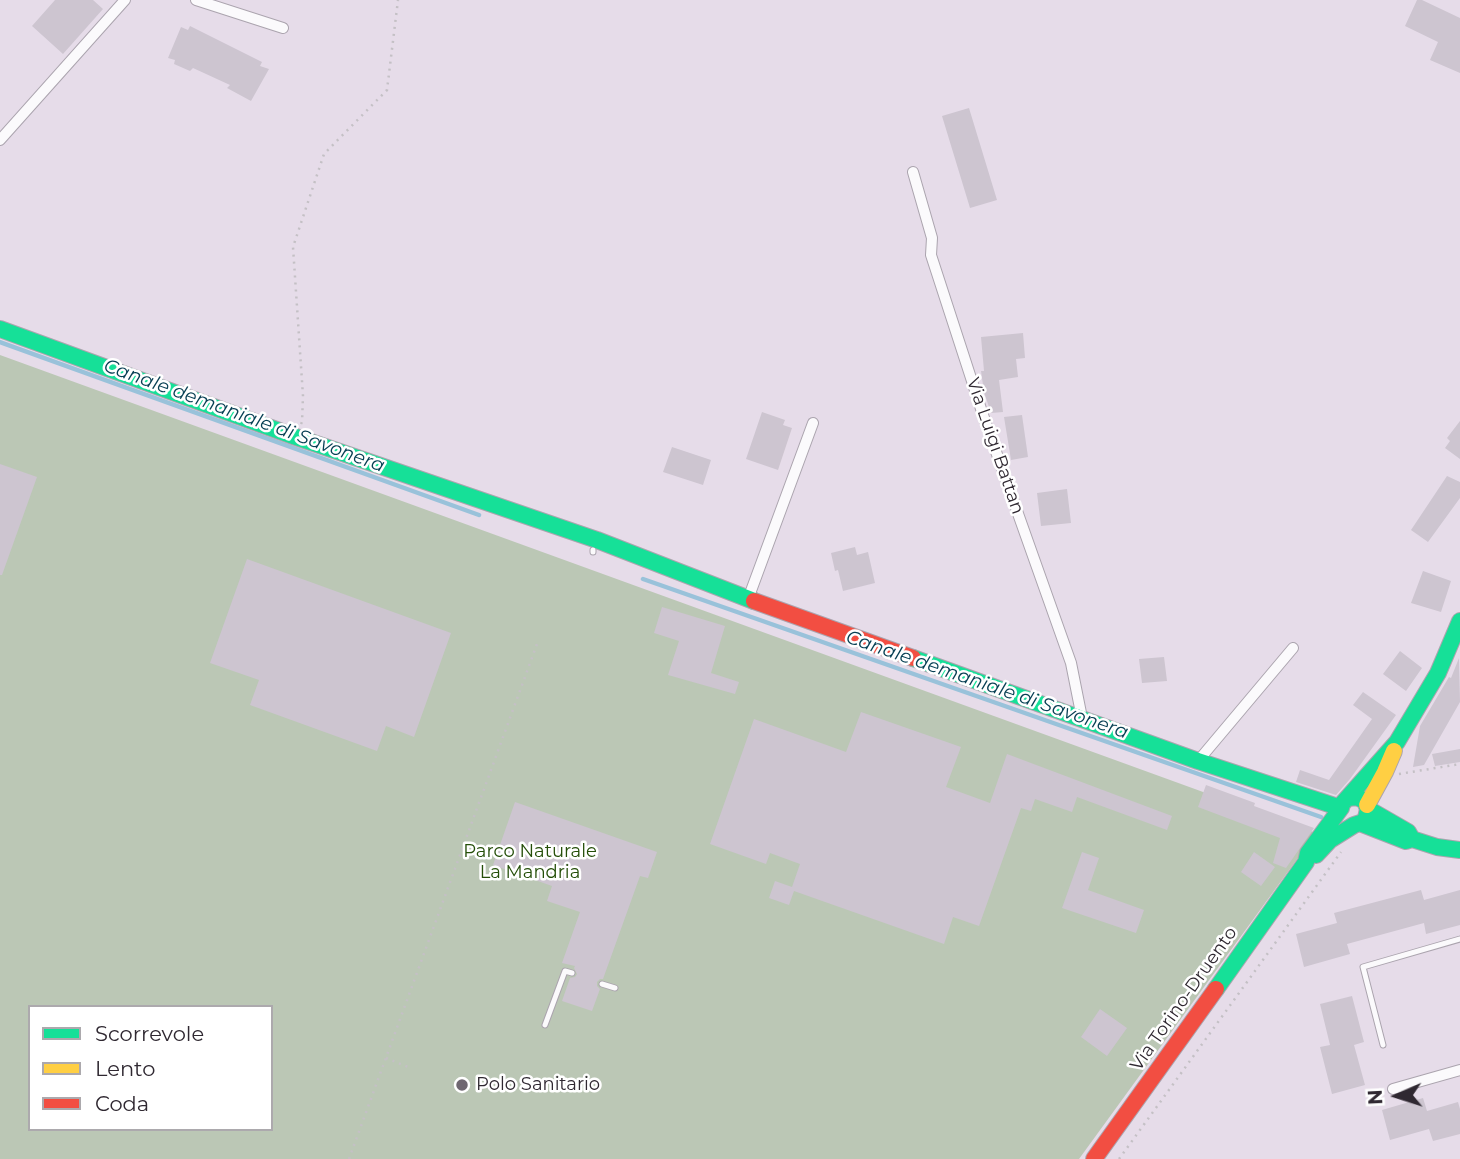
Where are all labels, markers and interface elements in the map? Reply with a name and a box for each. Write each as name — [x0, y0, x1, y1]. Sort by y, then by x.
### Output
water label: Canale demaniale di Savonera — [100, 354, 388, 478]
street label: Via Luigi Battan — [962, 375, 1028, 517]
water label: Canale demaniale di Savonera — [843, 626, 1131, 744]
park label: Parco Naturale La Mandria — [463, 841, 597, 884]
street label: Via Torino-Druento — [1126, 923, 1242, 1075]
legend — [28, 1005, 273, 1131]
text: Scorrevole — [95, 1021, 204, 1046]
text: Lento — [95, 1056, 155, 1081]
north arrow — [1362, 1061, 1432, 1131]
place label: Polo Sanitario — [476, 1074, 600, 1096]
marker: Polo Sanitario — [454, 1077, 470, 1093]
text: N — [1364, 1089, 1387, 1105]
text: Coda — [95, 1091, 149, 1116]

